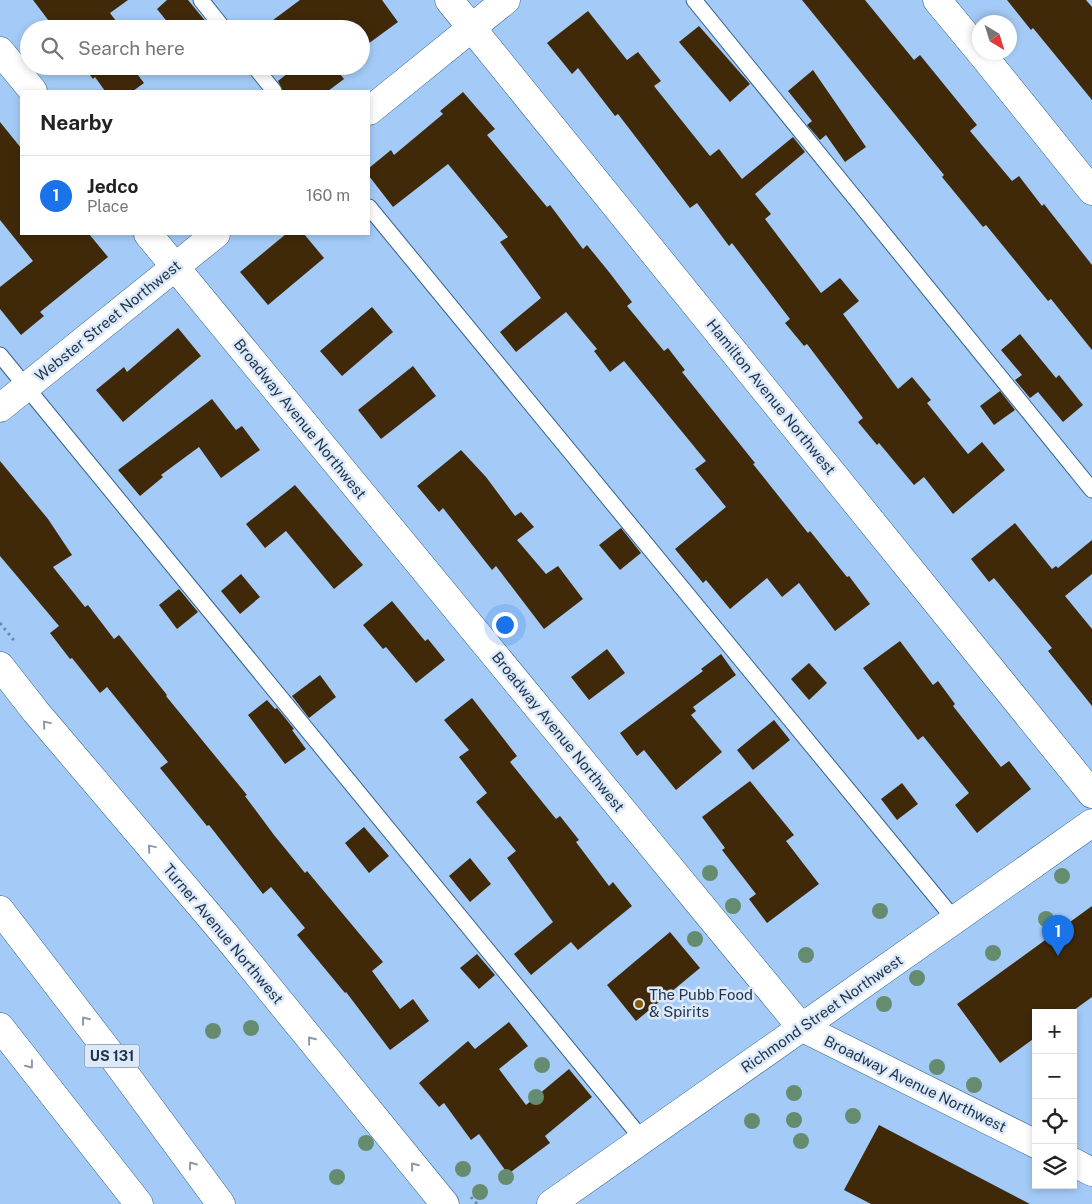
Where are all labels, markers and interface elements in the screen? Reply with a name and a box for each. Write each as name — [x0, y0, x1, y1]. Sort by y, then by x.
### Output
north arrow — [972, 15, 1017, 60]
search box — [20, 20, 370, 75]
icon: search — [38, 34, 66, 62]
text: Search here — [78, 37, 185, 59]
text: Nearby — [40, 110, 113, 135]
text: Jedco — [87, 175, 138, 197]
text: 1 — [53, 186, 59, 205]
text: 160 m — [306, 186, 350, 205]
text: Place — [87, 197, 129, 216]
street label: Webster Street Northwest — [31, 257, 184, 385]
street label: Hamilton Avenue Northwest — [703, 316, 839, 478]
street label: Broadway Avenue Northwest — [231, 335, 370, 502]
your location — [492, 612, 518, 638]
street label: Broadway Avenue Northwest — [489, 648, 628, 815]
one-way arrow — [44, 721, 52, 730]
one-way arrow — [149, 845, 157, 854]
street label: Turner Avenue Northwest — [160, 860, 287, 1007]
pin: 1 — [1042, 915, 1074, 956]
street label: Richmond Street Northwest — [738, 951, 906, 1076]
place label: The Pubb Food & Spirits — [649, 986, 753, 1020]
marker: The Pubb Food & Spirits — [633, 998, 645, 1010]
map controls — [1032, 1009, 1077, 1189]
button: + — [1032, 1009, 1077, 1054]
one-way arrow — [82, 1017, 90, 1026]
street label: Broadway Avenue Northwest — [821, 1032, 1009, 1135]
one-way arrow — [309, 1037, 317, 1046]
road number: US 131 — [84, 1044, 140, 1068]
button: − — [1032, 1054, 1077, 1099]
one-way arrow — [24, 1059, 33, 1069]
button: locate — [1032, 1099, 1077, 1144]
button: layers — [1032, 1144, 1077, 1189]
one-way arrow — [189, 1161, 199, 1170]
one-way arrow — [411, 1163, 420, 1172]

